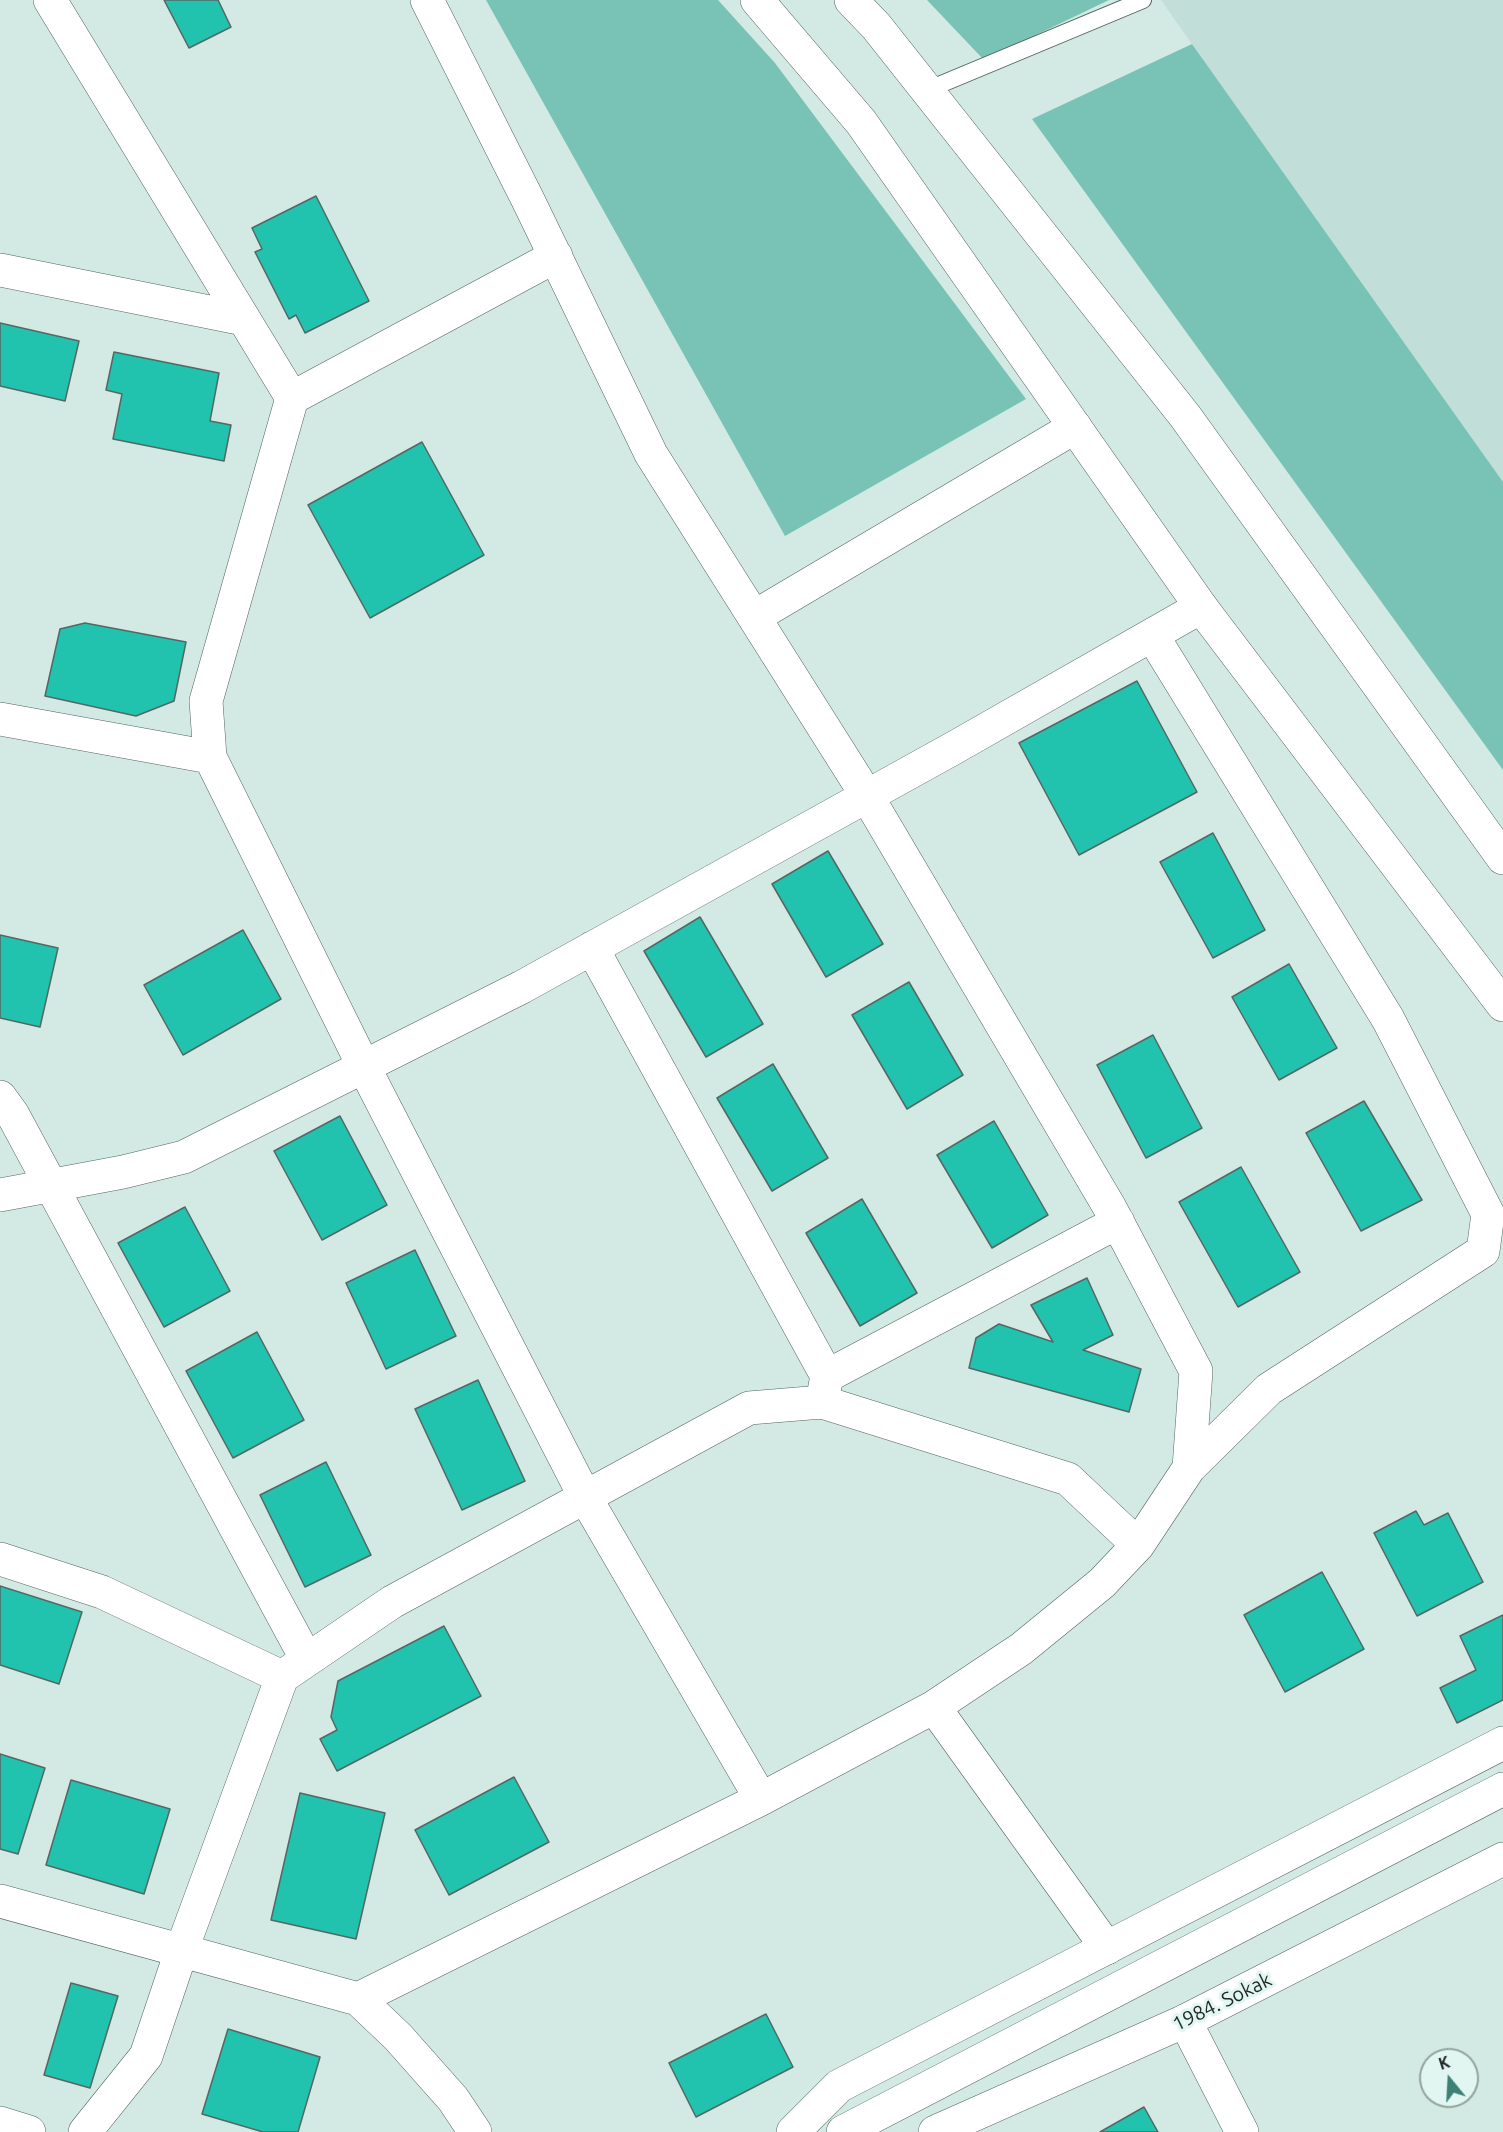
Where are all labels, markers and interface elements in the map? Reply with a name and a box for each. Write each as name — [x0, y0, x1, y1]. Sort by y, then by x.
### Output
street label: 1984. Sokak — [1169, 1968, 1275, 2036]
north arrow — [1419, 2048, 1479, 2108]
text: K — [1436, 2053, 1452, 2073]

